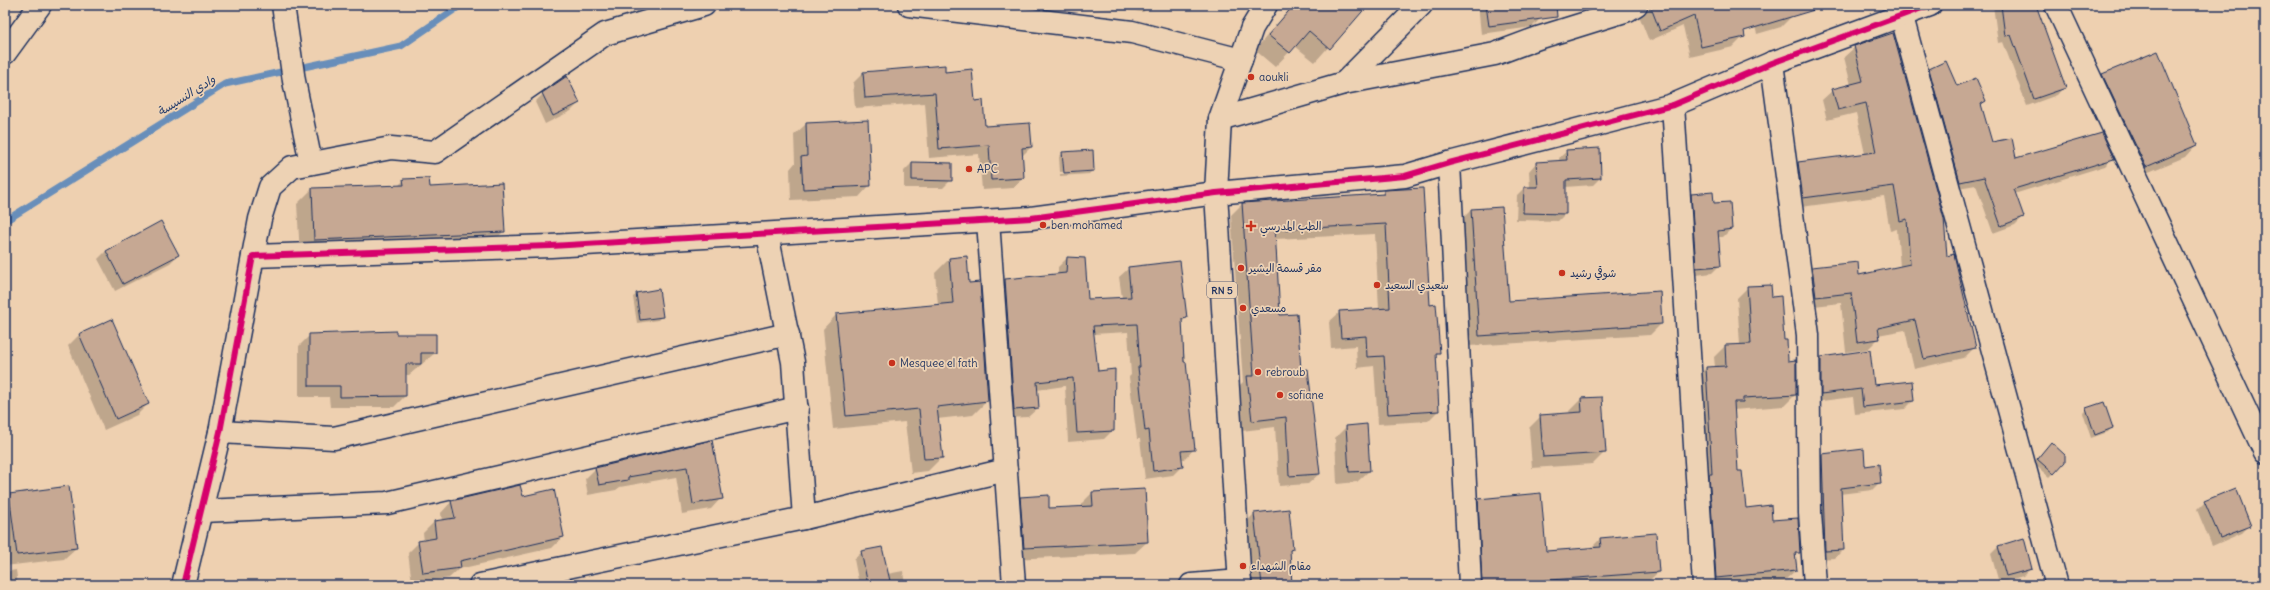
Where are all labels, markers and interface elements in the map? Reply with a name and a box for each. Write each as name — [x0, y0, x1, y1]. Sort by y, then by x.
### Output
place label: aoukli — [1259, 70, 1288, 84]
water label: وادي النسيسة — [154, 71, 219, 121]
marker: aoukli — [1246, 72, 1256, 82]
place label: APC — [977, 162, 998, 176]
marker: APC — [964, 164, 974, 174]
place label: ben mohamed — [1051, 218, 1123, 232]
place label: الطب المدرسي — [1260, 219, 1322, 237]
marker: ben mohamed — [1038, 220, 1048, 230]
marker: الطب المدرسي — [1245, 220, 1257, 232]
place label: مقر قسمة اليشير — [1248, 261, 1322, 275]
marker: مقر قسمة اليشير — [1236, 263, 1246, 273]
place label: شوقي رشيد — [1570, 266, 1616, 281]
marker: شوقي رشيد — [1557, 268, 1567, 278]
place label: سعيدي السعيد — [1385, 278, 1449, 294]
marker: سعيدي السعيد — [1372, 280, 1382, 290]
road number: RN 5 — [1207, 282, 1237, 298]
place label: مسعدي — [1251, 301, 1286, 317]
marker: مسعدي — [1238, 303, 1248, 313]
place label: Mesquee el fath — [900, 356, 978, 370]
marker: Mesquee el fath — [887, 358, 897, 368]
place label: rebroub — [1266, 365, 1305, 379]
marker: rebroub — [1253, 367, 1263, 377]
place label: sofiane — [1288, 388, 1324, 402]
marker: sofiane — [1275, 390, 1285, 400]
place label: مقام الشهداء — [1251, 559, 1311, 575]
marker: مقام الشهداء — [1238, 561, 1248, 571]

